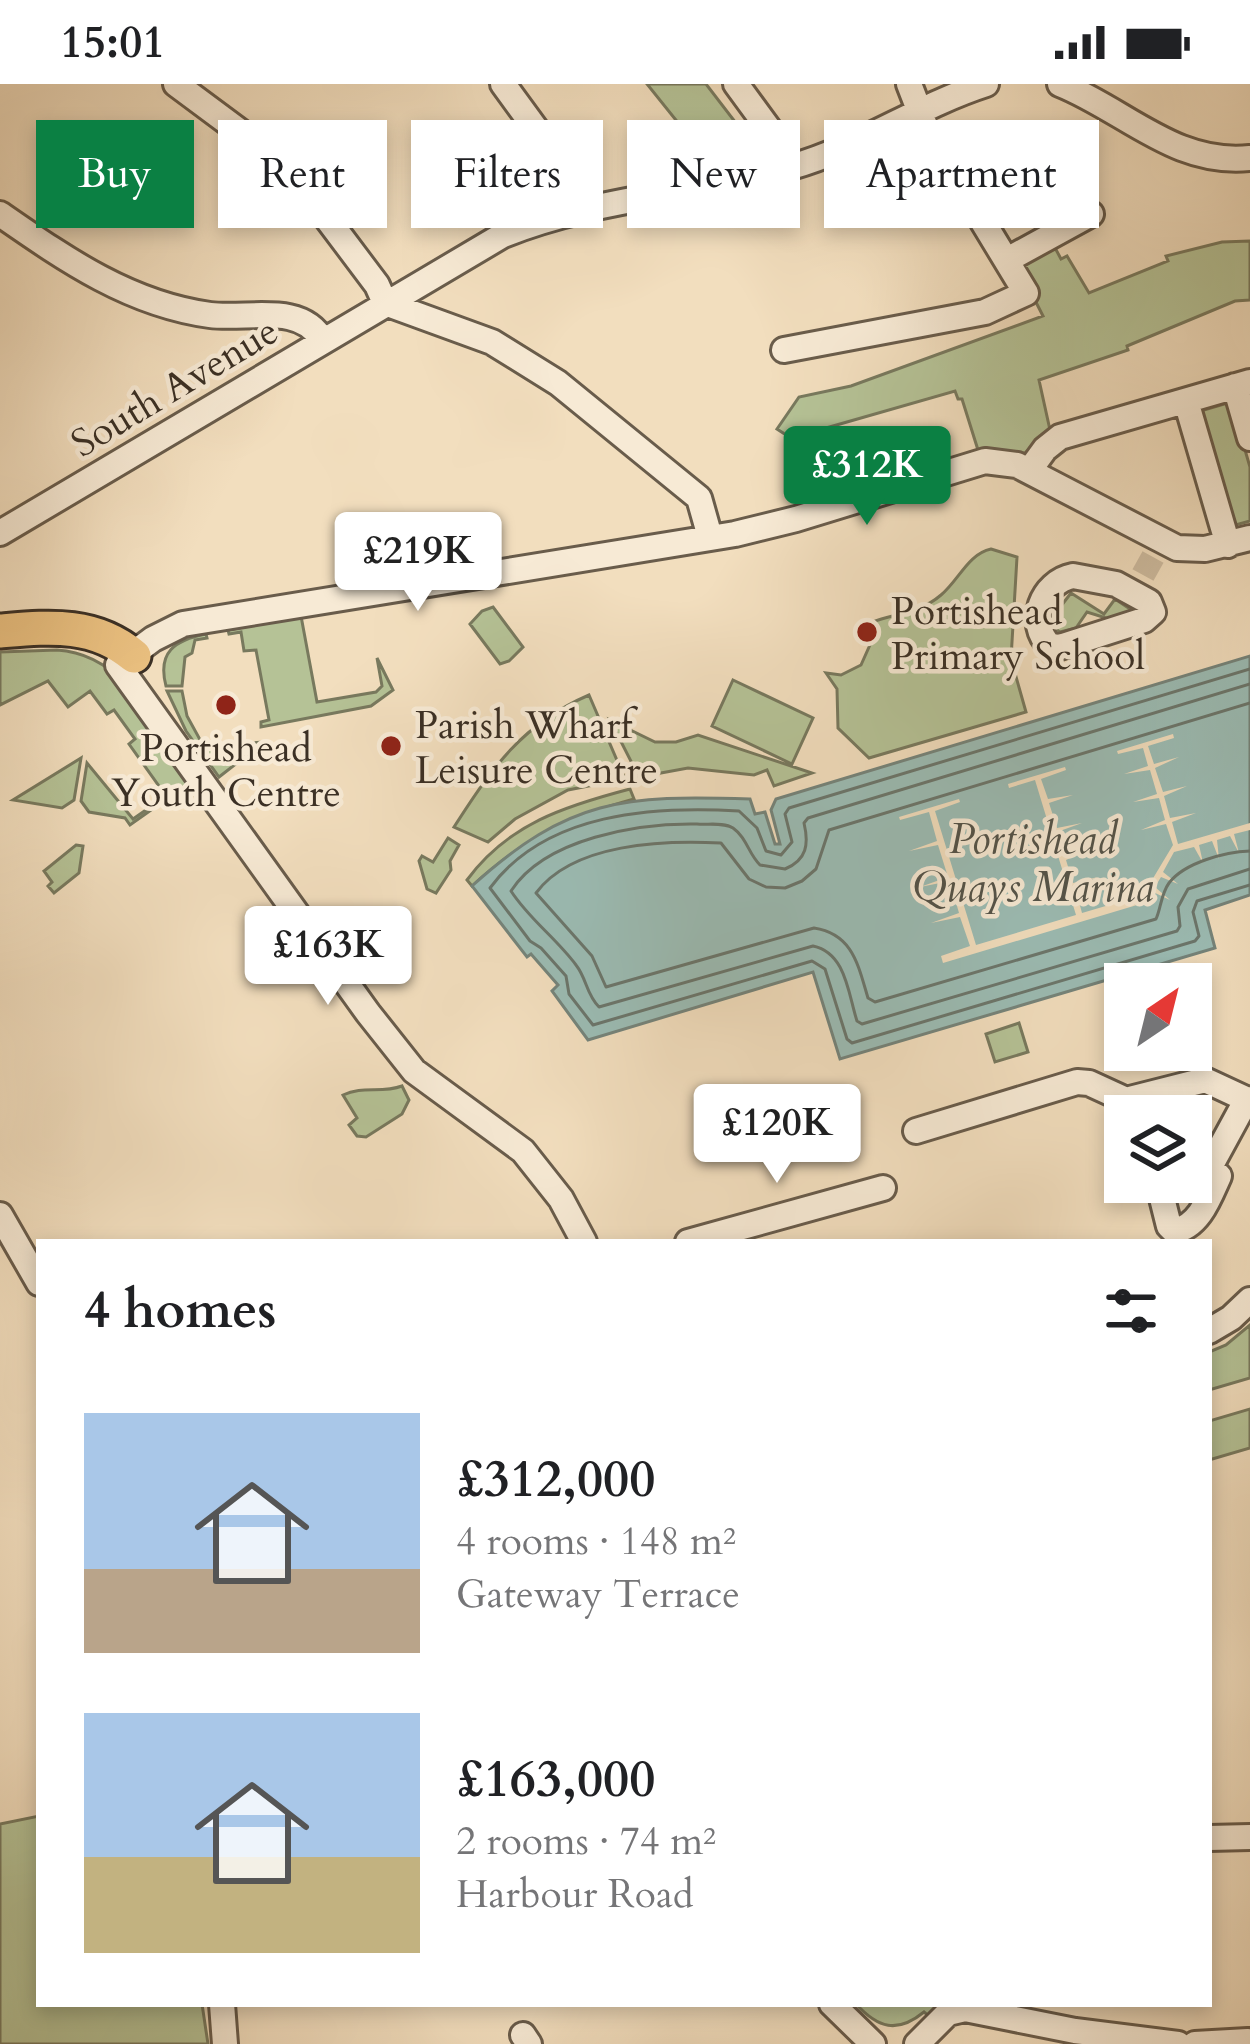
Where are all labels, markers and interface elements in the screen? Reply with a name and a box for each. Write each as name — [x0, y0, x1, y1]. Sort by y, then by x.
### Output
text: 15:01 — [60, 12, 165, 73]
chip: Buy — [36, 120, 194, 228]
chip: Rent — [218, 120, 387, 228]
chip: Filters — [411, 120, 603, 228]
chip: New — [627, 120, 800, 228]
chip: Apartment — [824, 120, 1099, 228]
street label: South Avenue — [61, 305, 288, 470]
pin: £312K — [783, 426, 951, 528]
text: £312K — [811, 438, 923, 491]
pin: £219K — [334, 512, 502, 614]
text: £219K — [362, 524, 474, 577]
place label: Portishead Primary School — [891, 585, 1145, 683]
marker: Portishead Primary School — [854, 619, 880, 645]
marker: Portishead Youth Centre — [213, 692, 239, 718]
place label: Parish Wharf Leisure Centre — [415, 699, 658, 797]
place label: Portishead Youth Centre — [111, 722, 341, 820]
marker: Parish Wharf Leisure Centre — [378, 733, 404, 759]
water label: Portishead Quays Marina — [912, 811, 1154, 916]
pin: £163K — [244, 906, 412, 1008]
text: £163K — [272, 918, 384, 971]
north arrow — [1104, 963, 1212, 1071]
map controls — [1104, 963, 1212, 1203]
pin: £120K — [693, 1084, 861, 1186]
button: layers — [1104, 1095, 1212, 1203]
text: £120K — [721, 1096, 833, 1149]
text: 4 homes — [84, 1276, 276, 1346]
icon: filters — [1098, 1278, 1164, 1344]
text: £312,000 — [456, 1445, 655, 1515]
icon: home — [180, 1461, 324, 1605]
text: 4 rooms · 148 m² — [456, 1515, 736, 1568]
text: Gateway Terrace — [456, 1568, 740, 1621]
text: £163,000 — [456, 1745, 655, 1815]
icon: home — [180, 1761, 324, 1905]
text: 2 rooms · 74 m² — [456, 1815, 716, 1868]
text: Harbour Road — [456, 1868, 694, 1921]

